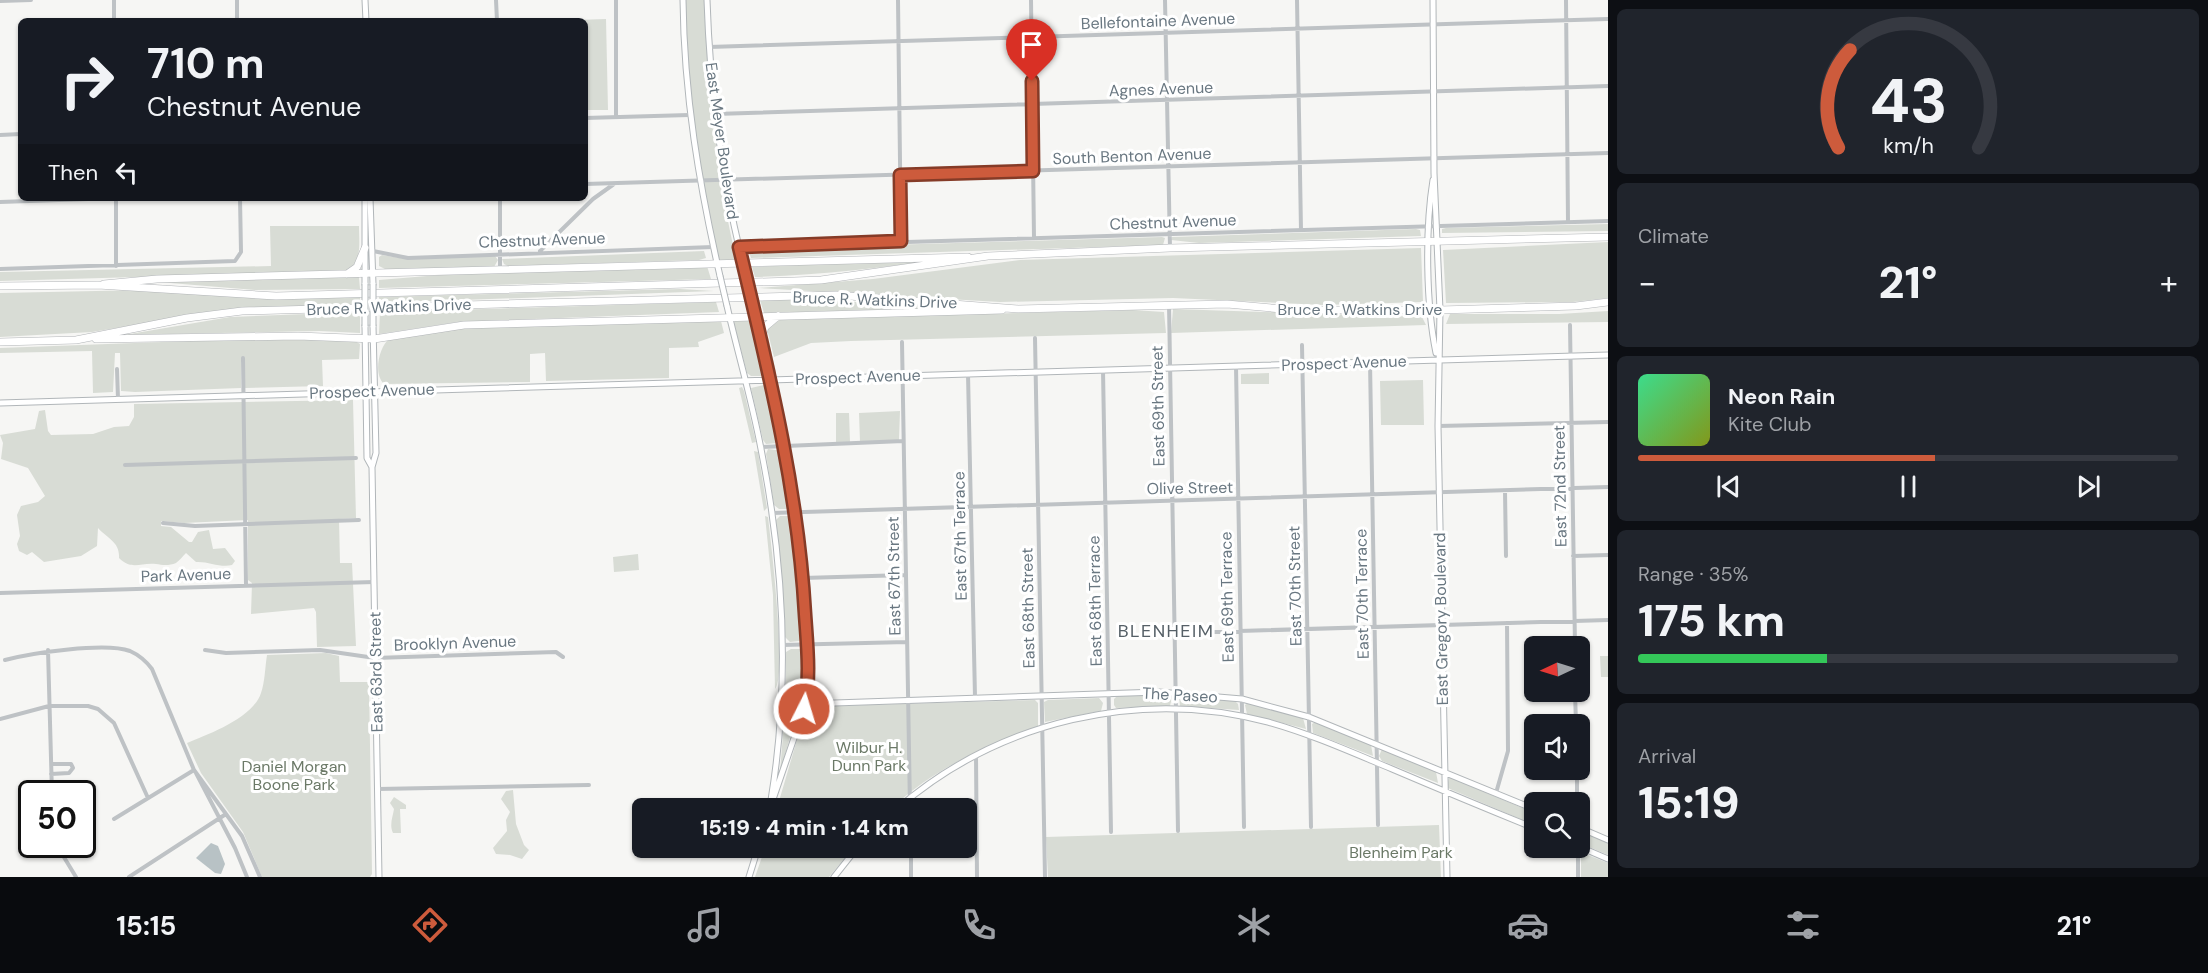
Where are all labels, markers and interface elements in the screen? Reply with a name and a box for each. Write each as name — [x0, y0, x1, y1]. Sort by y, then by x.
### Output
street label: Bellefontaine Avenue — [1080, 8, 1236, 34]
pin — [1006, 19, 1057, 81]
icon: arrive — [1015, 28, 1048, 61]
text: 710 m — [147, 36, 265, 91]
icon: right — [48, 42, 126, 120]
text: 43 — [1869, 60, 1947, 141]
street label: East Meyer Boulevard — [701, 61, 743, 221]
street label: Agnes Avenue — [1108, 77, 1214, 101]
text: Chestnut Avenue — [147, 89, 361, 124]
text: km/h — [1883, 133, 1933, 161]
street label: South Benton Avenue — [1052, 143, 1212, 169]
icon: left — [110, 156, 143, 189]
text: Then — [48, 158, 98, 187]
street label: Chestnut Avenue — [1109, 209, 1237, 235]
text: Climate — [1638, 223, 1709, 249]
street label: Chestnut Avenue — [478, 227, 606, 253]
text: 21° — [1878, 253, 1938, 312]
text: − — [1638, 261, 1656, 304]
text: + — [2160, 261, 2178, 304]
street label: Bruce R. Watkins Drive — [792, 287, 958, 313]
street label: Bruce R. Watkins Drive — [306, 294, 472, 320]
street label: Bruce R. Watkins Drive — [1278, 299, 1442, 320]
street label: East 69th Street — [1146, 345, 1170, 467]
street label: Prospect Avenue — [1281, 350, 1407, 376]
street label: Prospect Avenue — [795, 364, 921, 390]
street label: Prospect Avenue — [309, 378, 435, 404]
text: Neon Rain — [1728, 382, 1835, 411]
text: Kite Club — [1728, 411, 1812, 437]
street label: East 72nd Street — [1548, 425, 1572, 547]
icon: previous — [1712, 470, 1745, 503]
icon: pause — [1892, 470, 1925, 503]
icon: next — [2072, 470, 2105, 503]
street label: East 67th Terrace — [948, 471, 972, 601]
street label: Olive Street — [1147, 477, 1233, 499]
street label: East 67th Street — [882, 516, 906, 636]
street label: East 70th Street — [1283, 526, 1307, 646]
street label: East 70th Terrace — [1350, 529, 1374, 659]
street label: East 69th Terrace — [1215, 531, 1239, 663]
street label: East Gregory Boulevard — [1429, 532, 1453, 706]
street label: East 68th Terrace — [1083, 535, 1107, 667]
street label: East 68th Street — [1016, 547, 1040, 669]
text: Range · 35% — [1638, 561, 1748, 587]
street label: Park Avenue — [141, 563, 231, 587]
text: 175 km — [1638, 591, 1785, 650]
street label: East 63rd Street — [364, 611, 388, 733]
district label: BLENHEIM — [1118, 619, 1214, 643]
street label: Brooklyn Avenue — [393, 630, 517, 656]
north arrow — [1524, 636, 1590, 702]
map controls — [1524, 636, 1590, 858]
position arrow — [772, 677, 836, 741]
street label: The Paseo — [1142, 683, 1218, 707]
button: sound — [1524, 714, 1590, 780]
park label: Wilbur H. Dunn Park — [832, 737, 906, 776]
text: Arrival — [1638, 743, 1696, 769]
park label: Daniel Morgan Boone Park — [241, 756, 347, 795]
text: 15:19 — [1638, 773, 1740, 832]
speed limit sign: 50 — [18, 780, 96, 858]
button: search — [1524, 792, 1590, 858]
text: 15:19 · 4 min · 1.4 km — [700, 813, 909, 842]
park label: Blenheim Park — [1349, 842, 1453, 863]
icon: directions — [409, 904, 451, 946]
icon: music — [684, 904, 726, 946]
icon: phone — [958, 904, 1000, 946]
icon: climate — [1233, 904, 1275, 946]
icon: car — [1507, 904, 1549, 946]
icon: filters — [1782, 904, 1824, 946]
text: 15:15 — [116, 908, 176, 943]
text: 21° — [2056, 908, 2092, 943]

